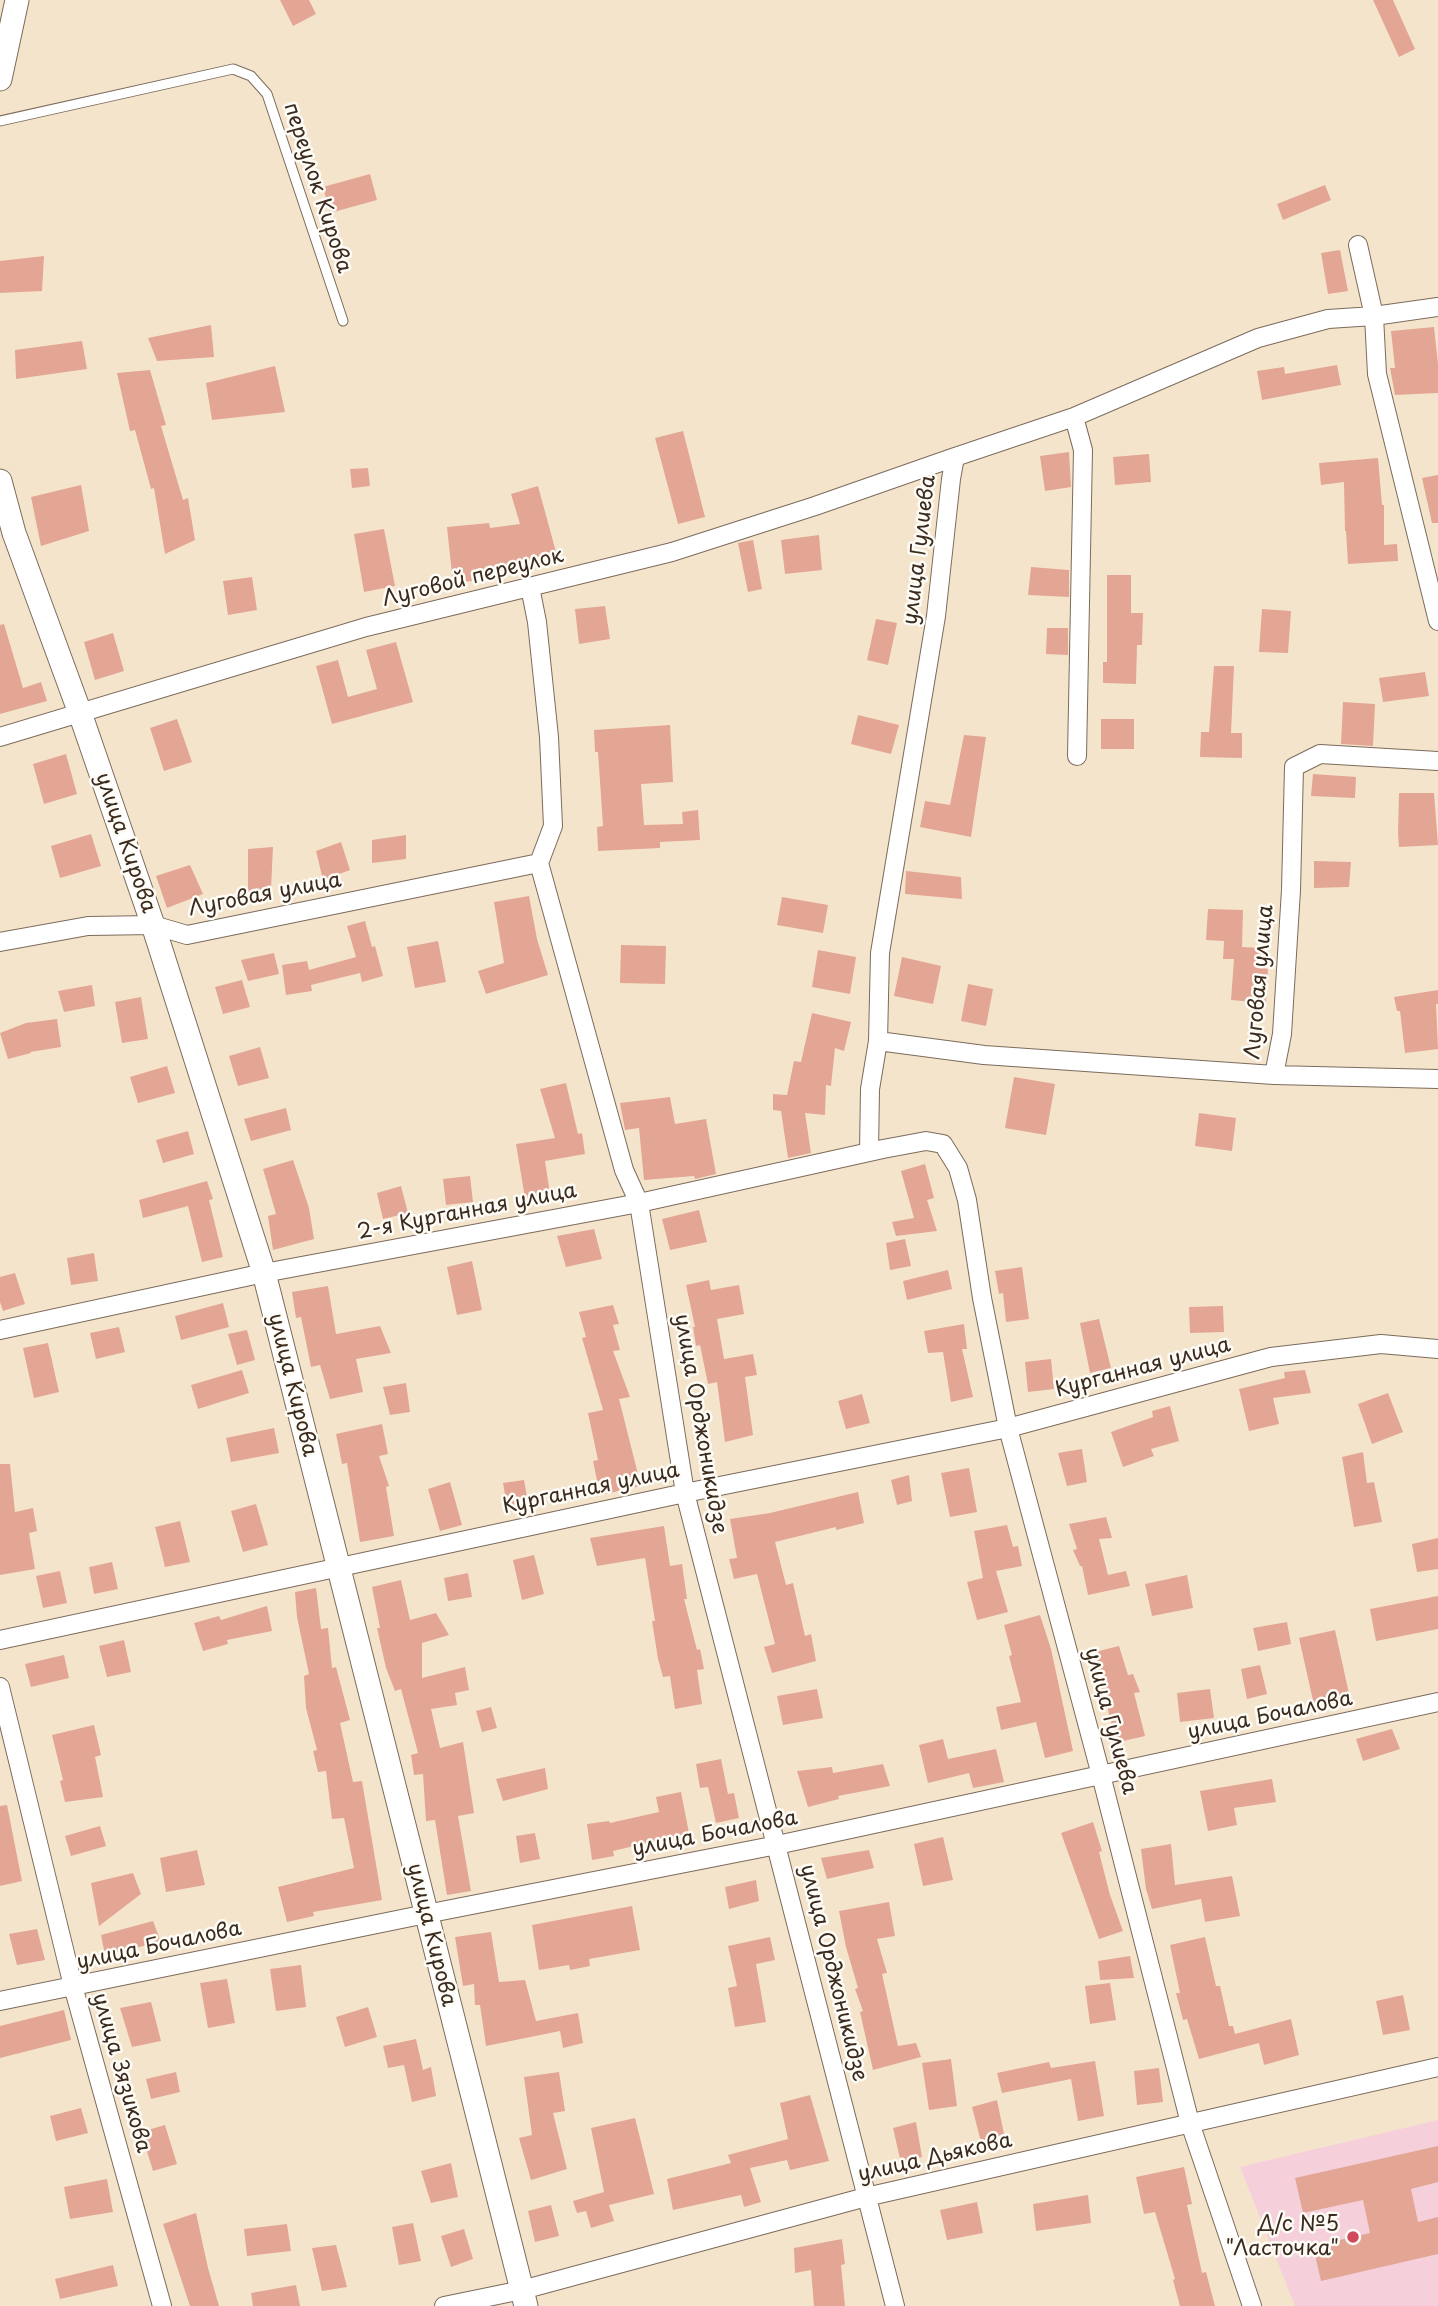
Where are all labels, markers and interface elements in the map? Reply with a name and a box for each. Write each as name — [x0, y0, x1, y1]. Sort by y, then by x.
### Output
street label: переулок Кирова — [278, 100, 356, 276]
street label: улица Гулиева — [898, 474, 942, 626]
street label: Луговой переулок — [380, 543, 566, 613]
street label: улица Кирова — [89, 770, 161, 916]
street label: Луговая улица — [186, 868, 344, 922]
street label: Луговая улица — [1241, 904, 1279, 1060]
street label: 2-я Курганная улица — [355, 1178, 579, 1246]
street label: улица Кирова — [262, 1311, 322, 1459]
street label: улица Орджоникидзе — [668, 1312, 732, 1536]
street label: Курганная улица — [1053, 1333, 1233, 1403]
street label: Курганная улица — [500, 1458, 682, 1520]
street label: улица Гулиева — [1078, 1645, 1142, 1797]
street label: улица Бочалова — [1185, 1686, 1355, 1746]
street label: улица Бочалова — [630, 1806, 800, 1862]
street label: улица Кирова — [401, 1861, 461, 2009]
street label: улица Орджоникидзе — [794, 1862, 872, 2084]
street label: улица Бочалова — [74, 1916, 244, 1976]
street label: улица Зязикова — [86, 1990, 156, 2156]
street label: улица Дьякова — [856, 2128, 1014, 2188]
place label: Д/с №5 "Ласточка" — [1225, 2212, 1339, 2262]
marker: Д/с №5 "Ласточка" — [1345, 2229, 1361, 2245]

